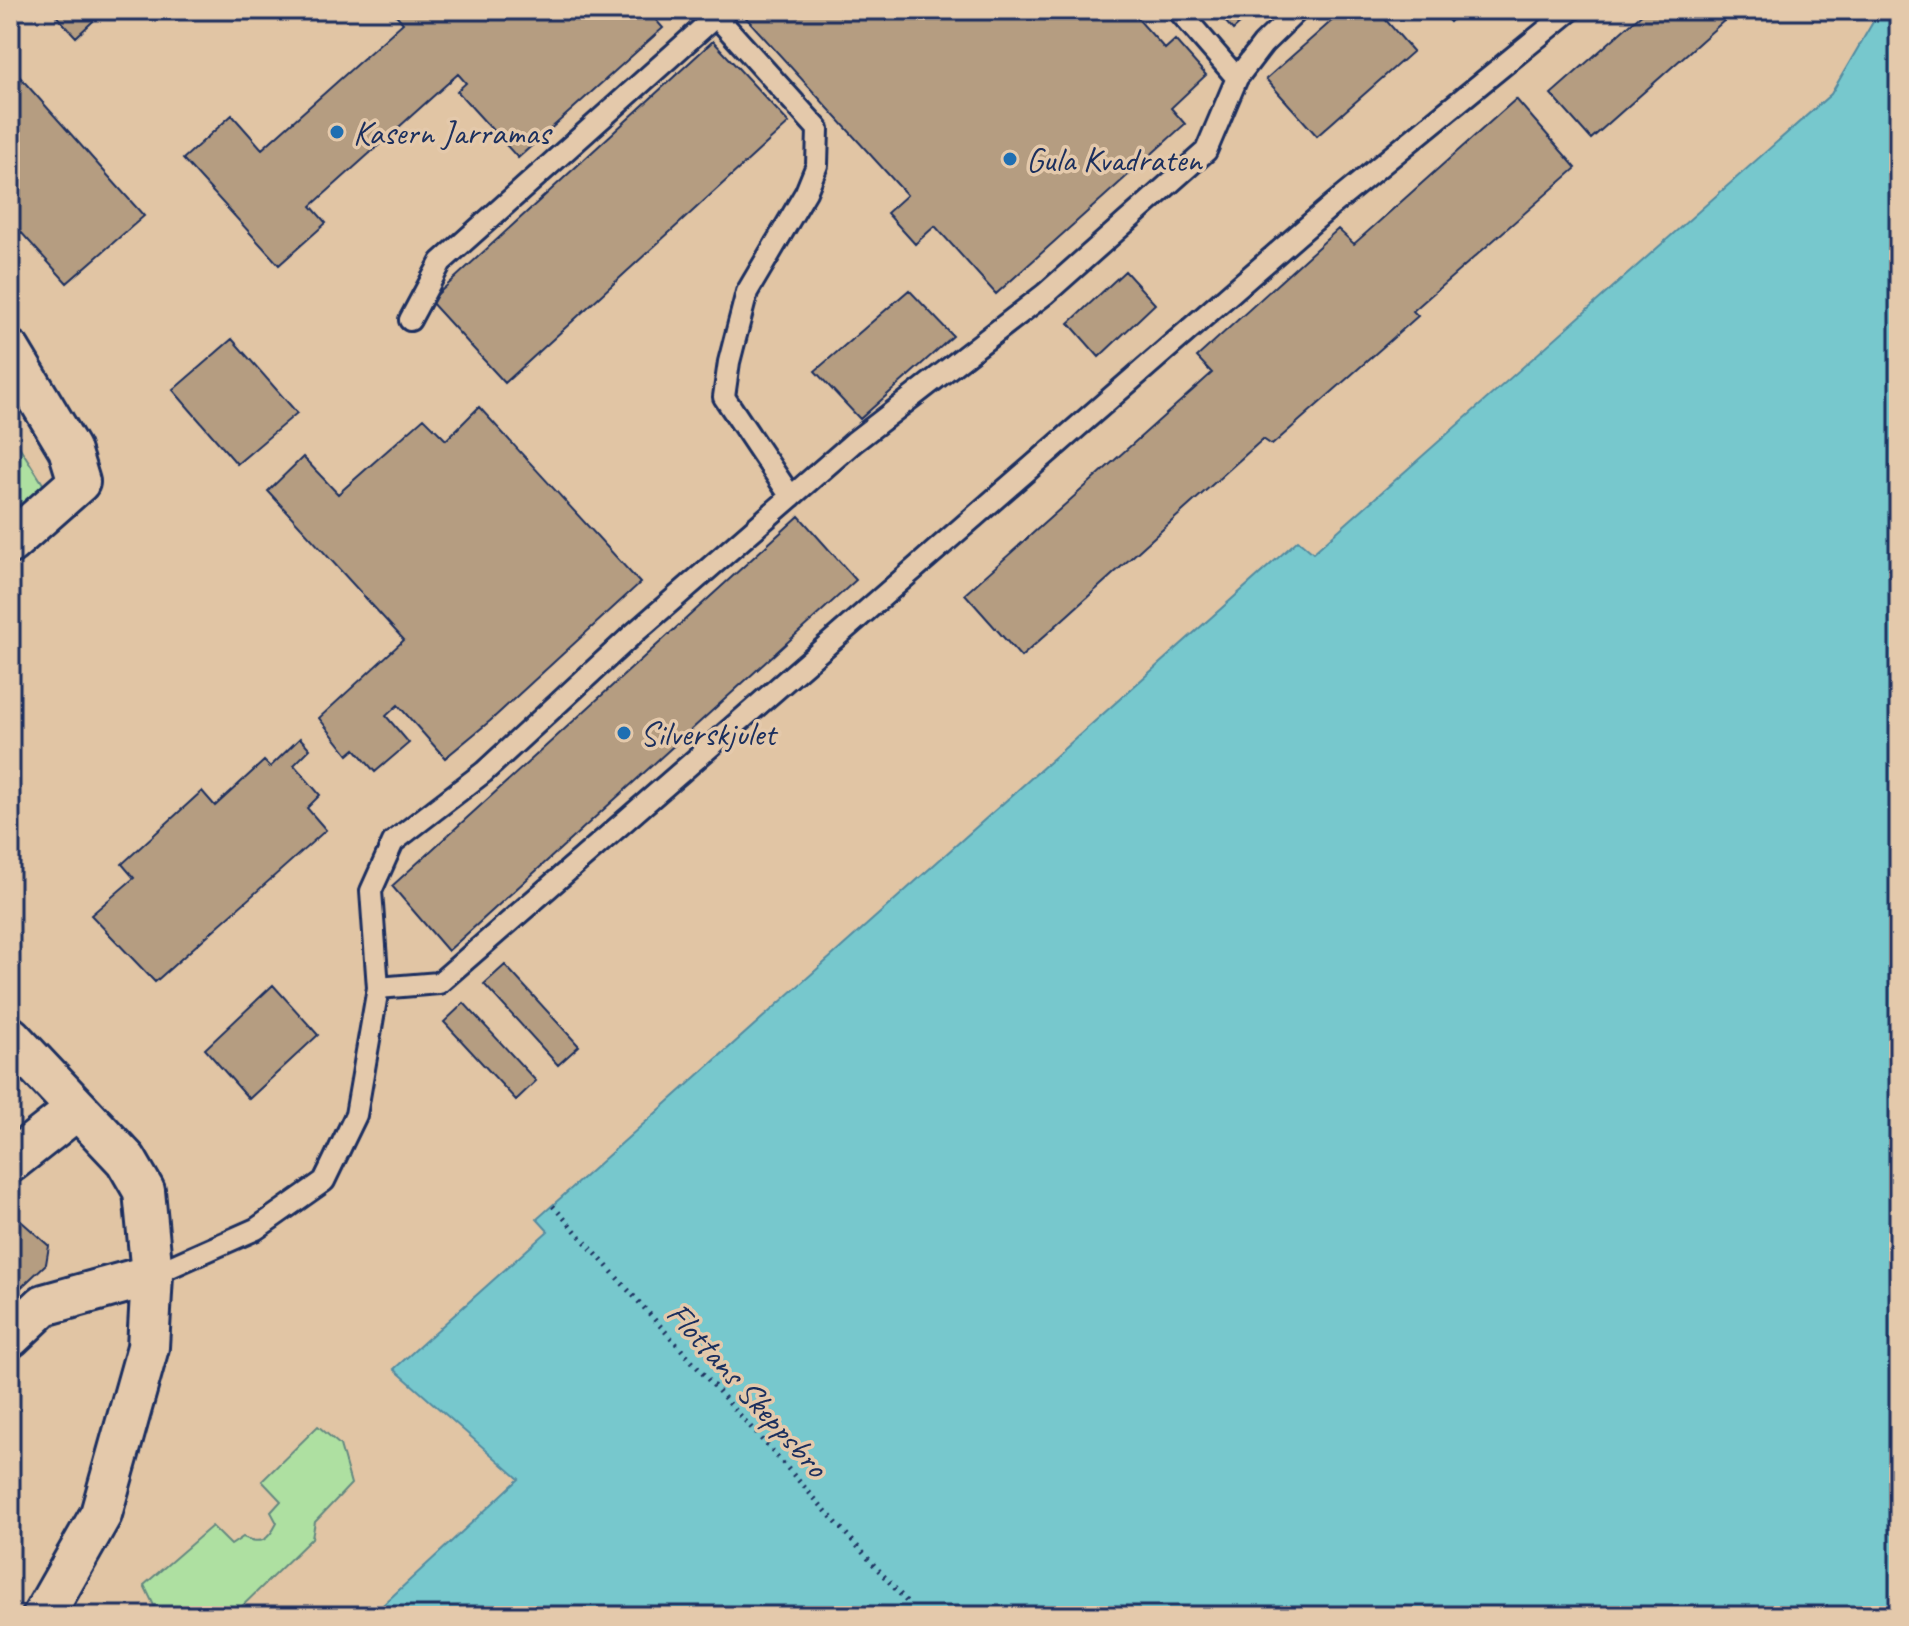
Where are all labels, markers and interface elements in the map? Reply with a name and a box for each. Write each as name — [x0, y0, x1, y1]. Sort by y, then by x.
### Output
place label: Kasern Jarramas — [353, 111, 553, 154]
marker: Kasern Jarramas — [328, 123, 346, 141]
place label: Gula Kvadraten — [1026, 138, 1203, 181]
marker: Gula Kvadraten — [1001, 150, 1019, 168]
place label: Silverskjulet — [640, 712, 779, 755]
marker: Silverskjulet — [615, 724, 633, 742]
street label: Flottans Skeppsbro — [658, 1293, 839, 1487]

